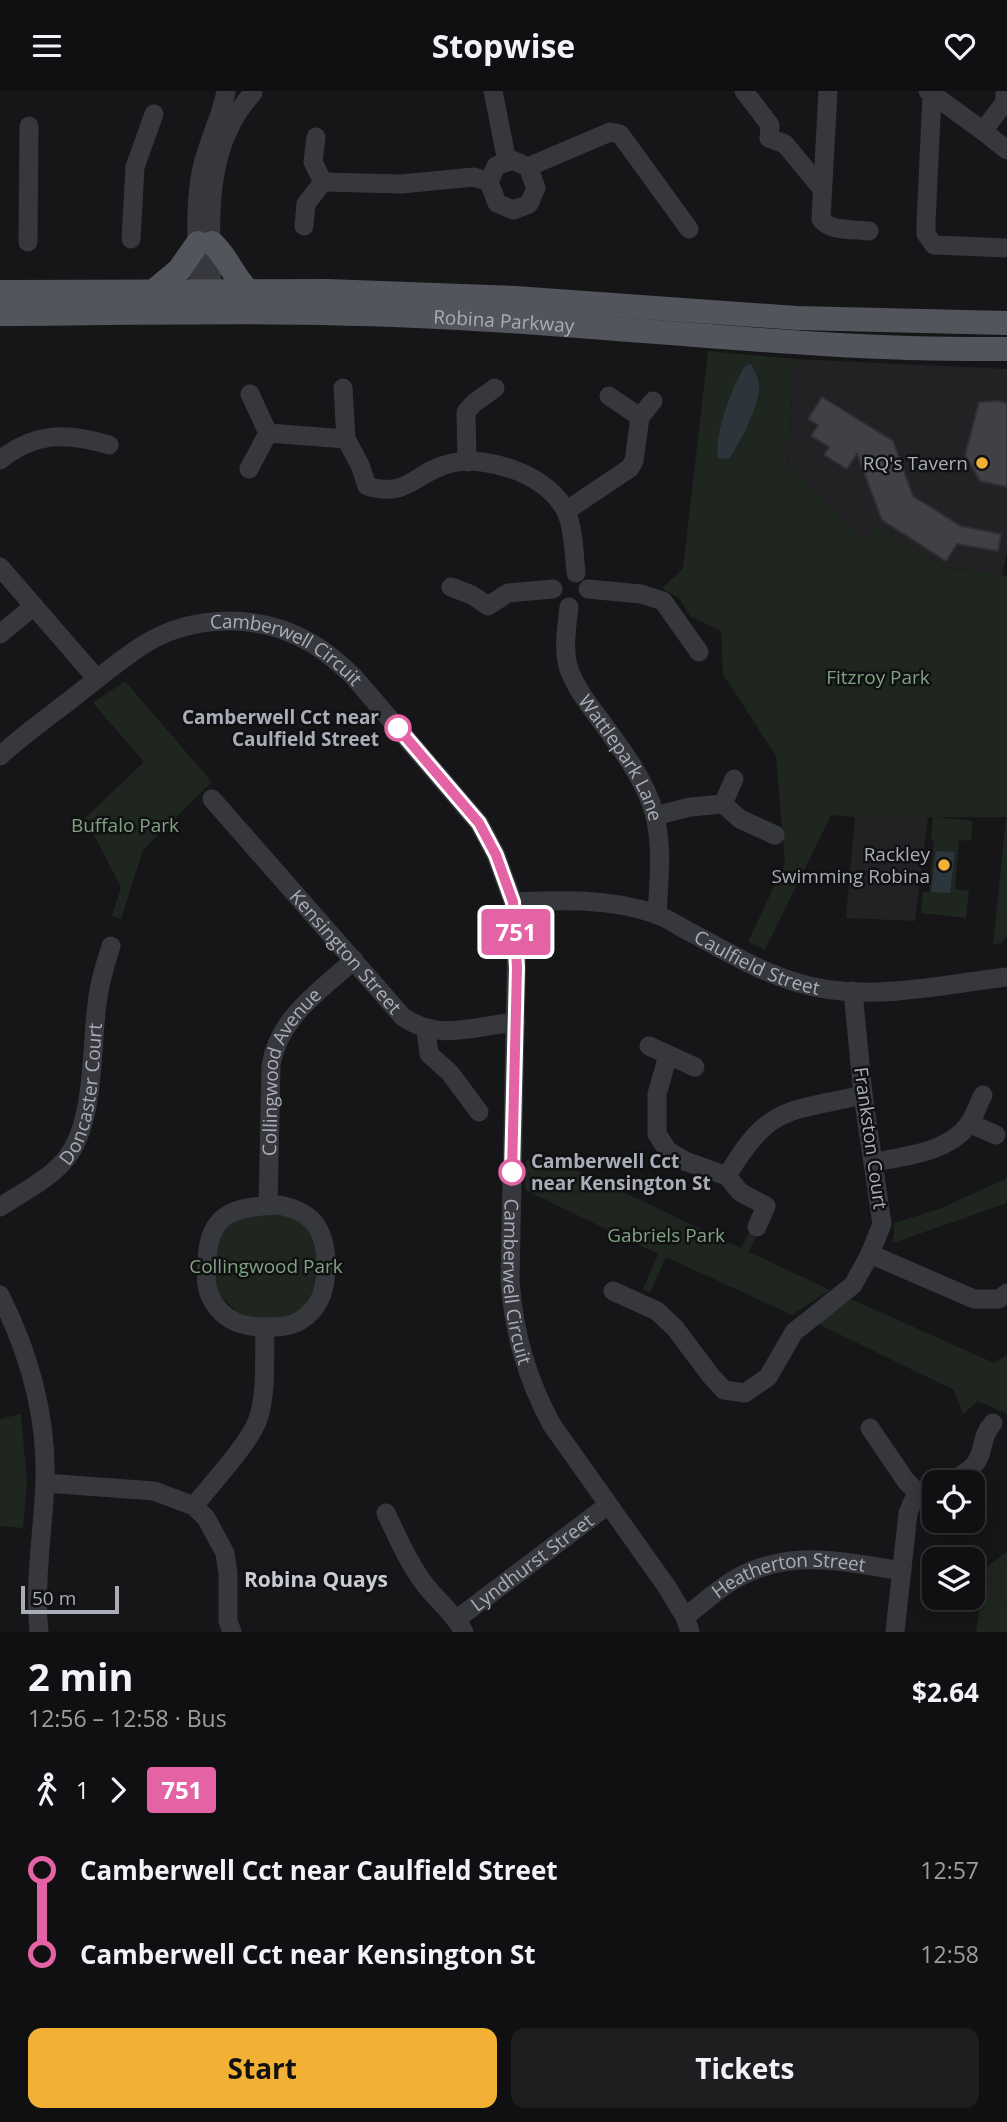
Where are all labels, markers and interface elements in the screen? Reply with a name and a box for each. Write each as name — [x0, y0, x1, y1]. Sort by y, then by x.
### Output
text: Stopwise — [432, 24, 575, 67]
icon: menu — [28, 27, 66, 65]
icon: heart — [941, 27, 979, 65]
street label: Robina Parkway — [433, 304, 576, 339]
place label: RQ's Tavern — [863, 450, 968, 476]
marker: RQ's Tavern — [974, 455, 990, 471]
street label: Camberwell Circuit — [209, 608, 369, 691]
park label: Fitzroy Park — [826, 664, 930, 690]
street label: Wattlepark Lane — [573, 689, 669, 824]
place label: Camberwell Cct near Caulfield Street — [182, 704, 379, 752]
marker: Camberwell Cct near Caulfield Street — [385, 715, 411, 741]
park label: Buffalo Park — [71, 812, 179, 838]
place label: Rackley Swimming Robina — [771, 841, 930, 889]
marker: Rackley Swimming Robina — [936, 857, 952, 873]
street label: Kensington Street — [284, 884, 408, 1020]
line badge: 751 — [476, 909, 556, 955]
text: 751 — [495, 915, 537, 948]
street label: Caulfield Street — [690, 924, 822, 1001]
street label: Collingwood Avenue — [256, 982, 327, 1156]
street label: Doncaster Court — [53, 1022, 108, 1170]
street label: Frankston Court — [848, 1065, 894, 1211]
place label: Camberwell Cct near Kensington St — [531, 1148, 711, 1196]
marker: Camberwell Cct near Kensington St — [499, 1159, 525, 1185]
street label: Camberwell Circuit — [497, 1198, 538, 1368]
park label: Gabriels Park — [607, 1222, 725, 1248]
park label: Collingwood Park — [189, 1253, 343, 1279]
map controls — [922, 1470, 985, 1610]
button: locate — [922, 1470, 985, 1533]
street label: Lyndhurst Street — [465, 1507, 599, 1617]
street label: Heatherton Street — [706, 1547, 868, 1604]
button: layers — [922, 1547, 985, 1610]
district label: Robina Quays — [244, 1565, 388, 1593]
scale bar — [21, 1583, 119, 1615]
text: 50 m — [32, 1585, 76, 1611]
text: 2 min — [28, 1650, 133, 1702]
text: $2.64 — [912, 1674, 979, 1710]
text: 12:56 – 12:58 · Bus — [28, 1702, 227, 1734]
icon: walk — [28, 1771, 66, 1809]
icon: forward — [99, 1771, 137, 1809]
text: 751 — [161, 1773, 202, 1806]
text: 1 — [76, 1774, 89, 1806]
text: Camberwell Cct near Caulfield Street — [80, 1852, 558, 1888]
text: 12:57 — [920, 1854, 979, 1886]
text: Camberwell Cct near Kensington St — [80, 1936, 536, 1972]
text: 12:58 — [920, 1938, 979, 1970]
button: Start — [28, 2028, 497, 2108]
button: Tickets — [511, 2028, 979, 2108]

